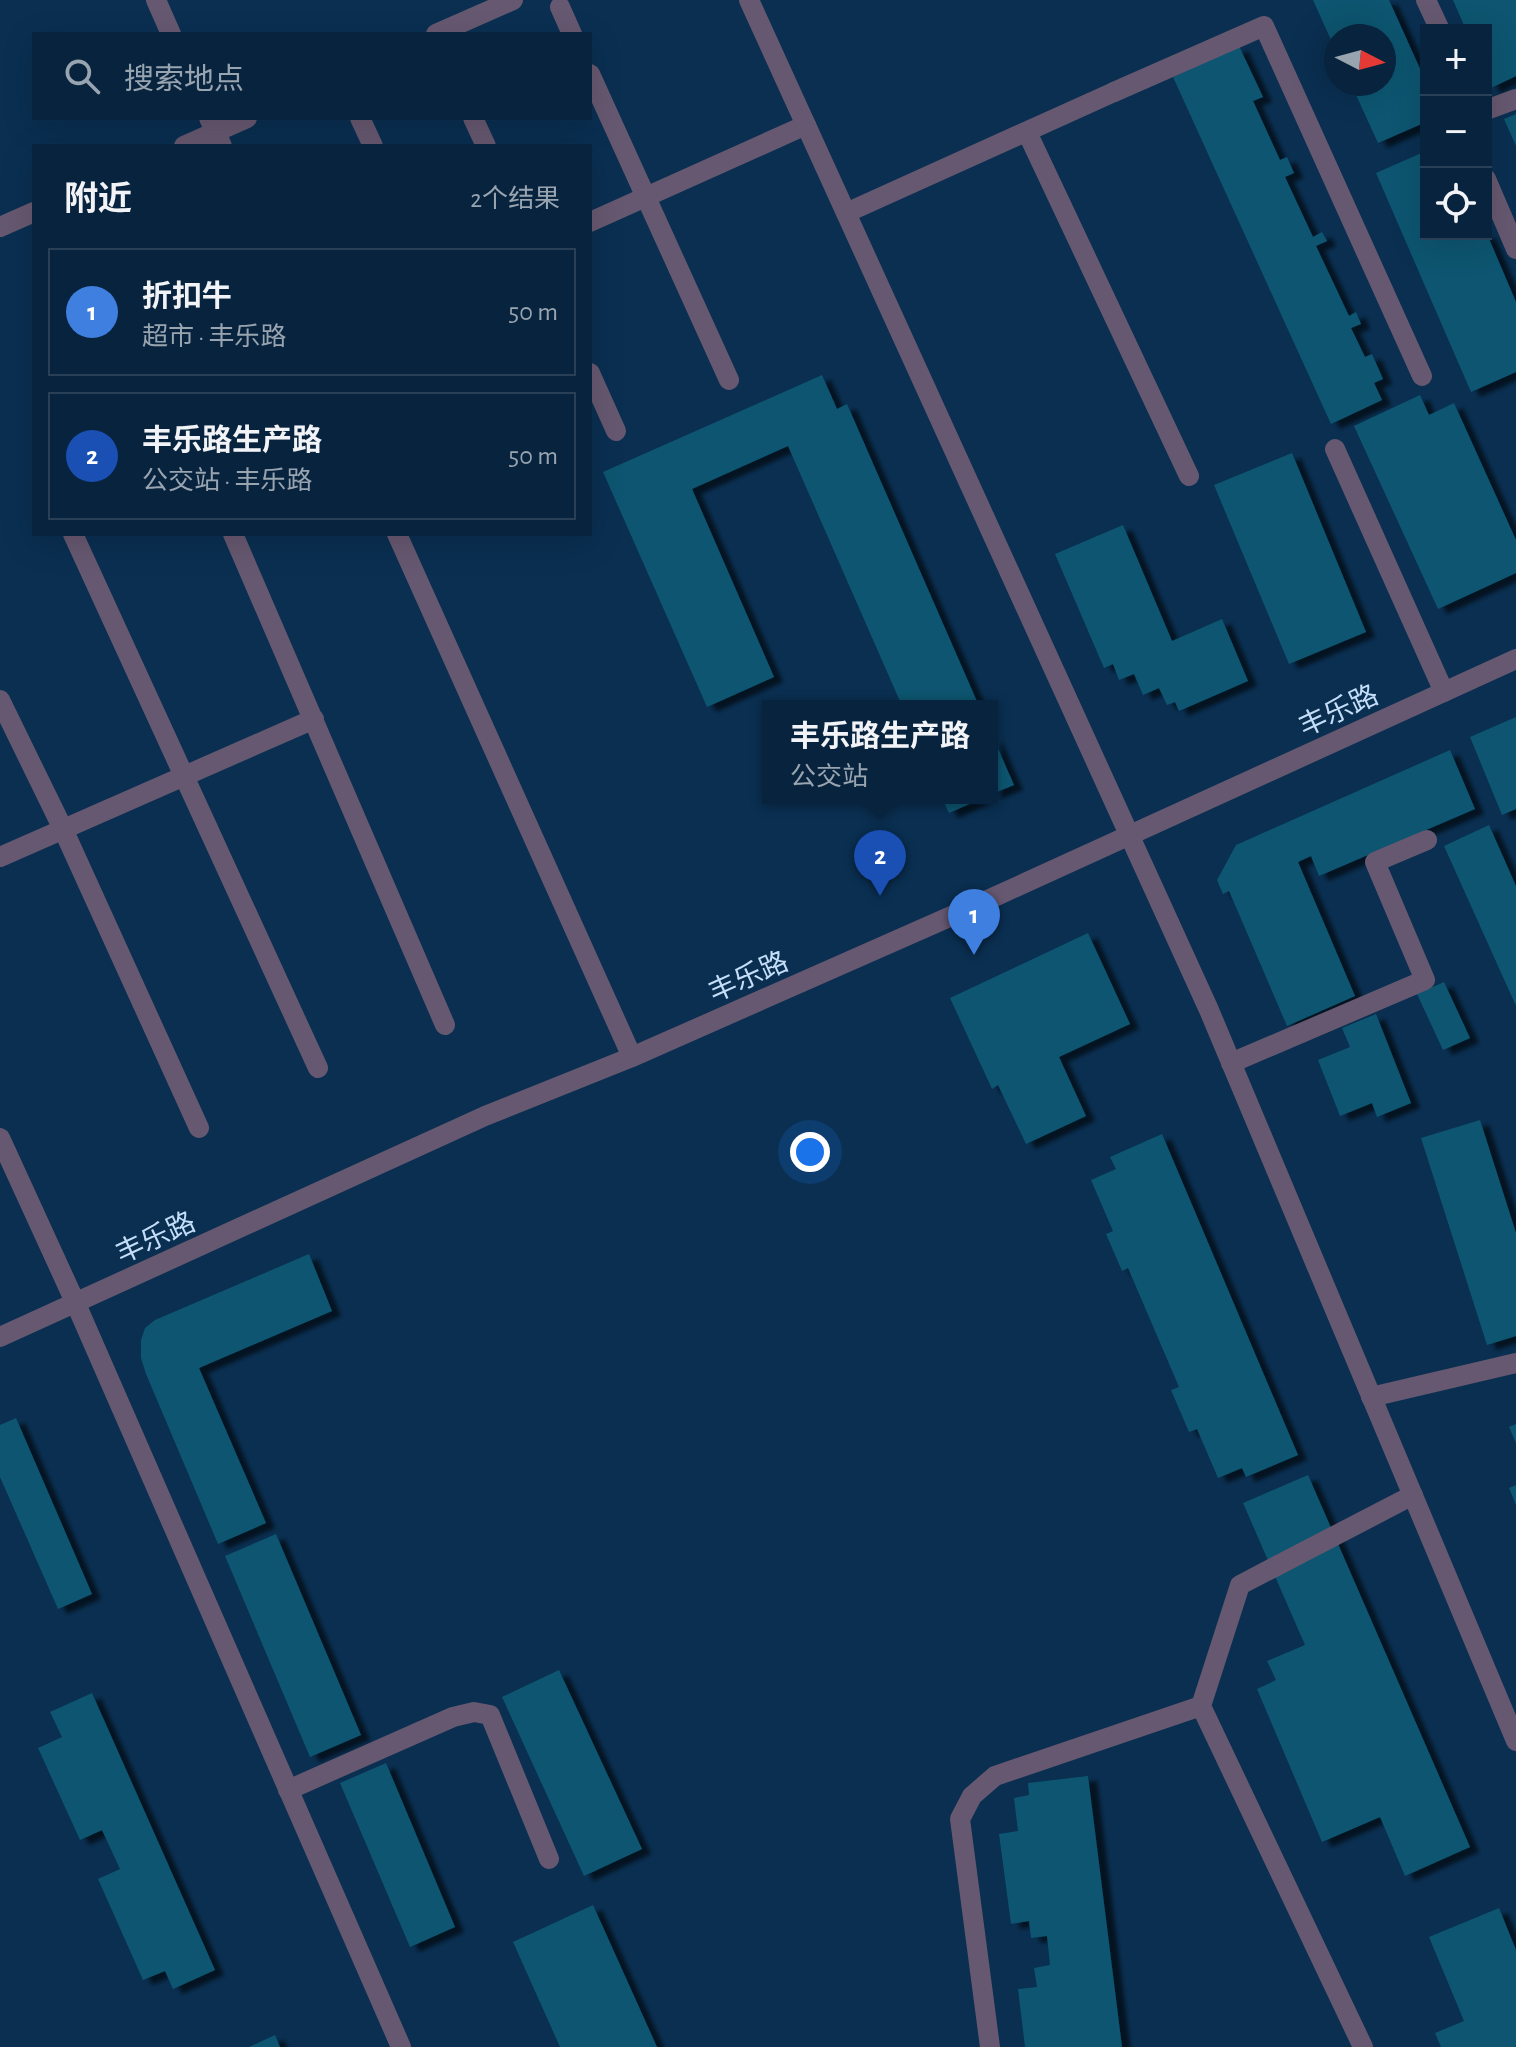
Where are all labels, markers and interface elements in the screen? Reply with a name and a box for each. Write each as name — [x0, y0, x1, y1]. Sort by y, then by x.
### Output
north arrow — [1324, 24, 1396, 96]
map controls — [1420, 24, 1492, 240]
button: + — [1420, 24, 1492, 96]
search box — [32, 32, 592, 120]
icon: search — [60, 54, 104, 98]
text: 搜索地点 — [124, 65, 244, 95]
button: − — [1420, 96, 1492, 168]
button: locate — [1420, 168, 1492, 240]
text: 附近 — [64, 183, 132, 217]
text: 2个结果 — [470, 186, 560, 212]
text: 折扣牛 — [142, 282, 232, 312]
text: 1 — [87, 299, 97, 325]
text: 50 m — [508, 299, 558, 325]
text: 超市 · 丰乐路 — [142, 324, 287, 350]
text: 丰乐路生产路 — [142, 426, 322, 456]
text: 2 — [86, 443, 98, 469]
text: 50 m — [508, 443, 558, 469]
text: 公交站 · 丰乐路 — [142, 468, 313, 494]
street label: 丰乐路 — [1294, 680, 1383, 742]
popup — [762, 700, 998, 804]
text: 丰乐路生产路 — [790, 722, 970, 752]
text: 公交站 — [790, 764, 868, 790]
pin: 2 — [854, 830, 906, 896]
pin: 1 — [948, 889, 1000, 955]
street label: 丰乐路 — [704, 946, 793, 1008]
your location — [790, 1132, 830, 1172]
street label: 丰乐路 — [111, 1207, 200, 1269]

